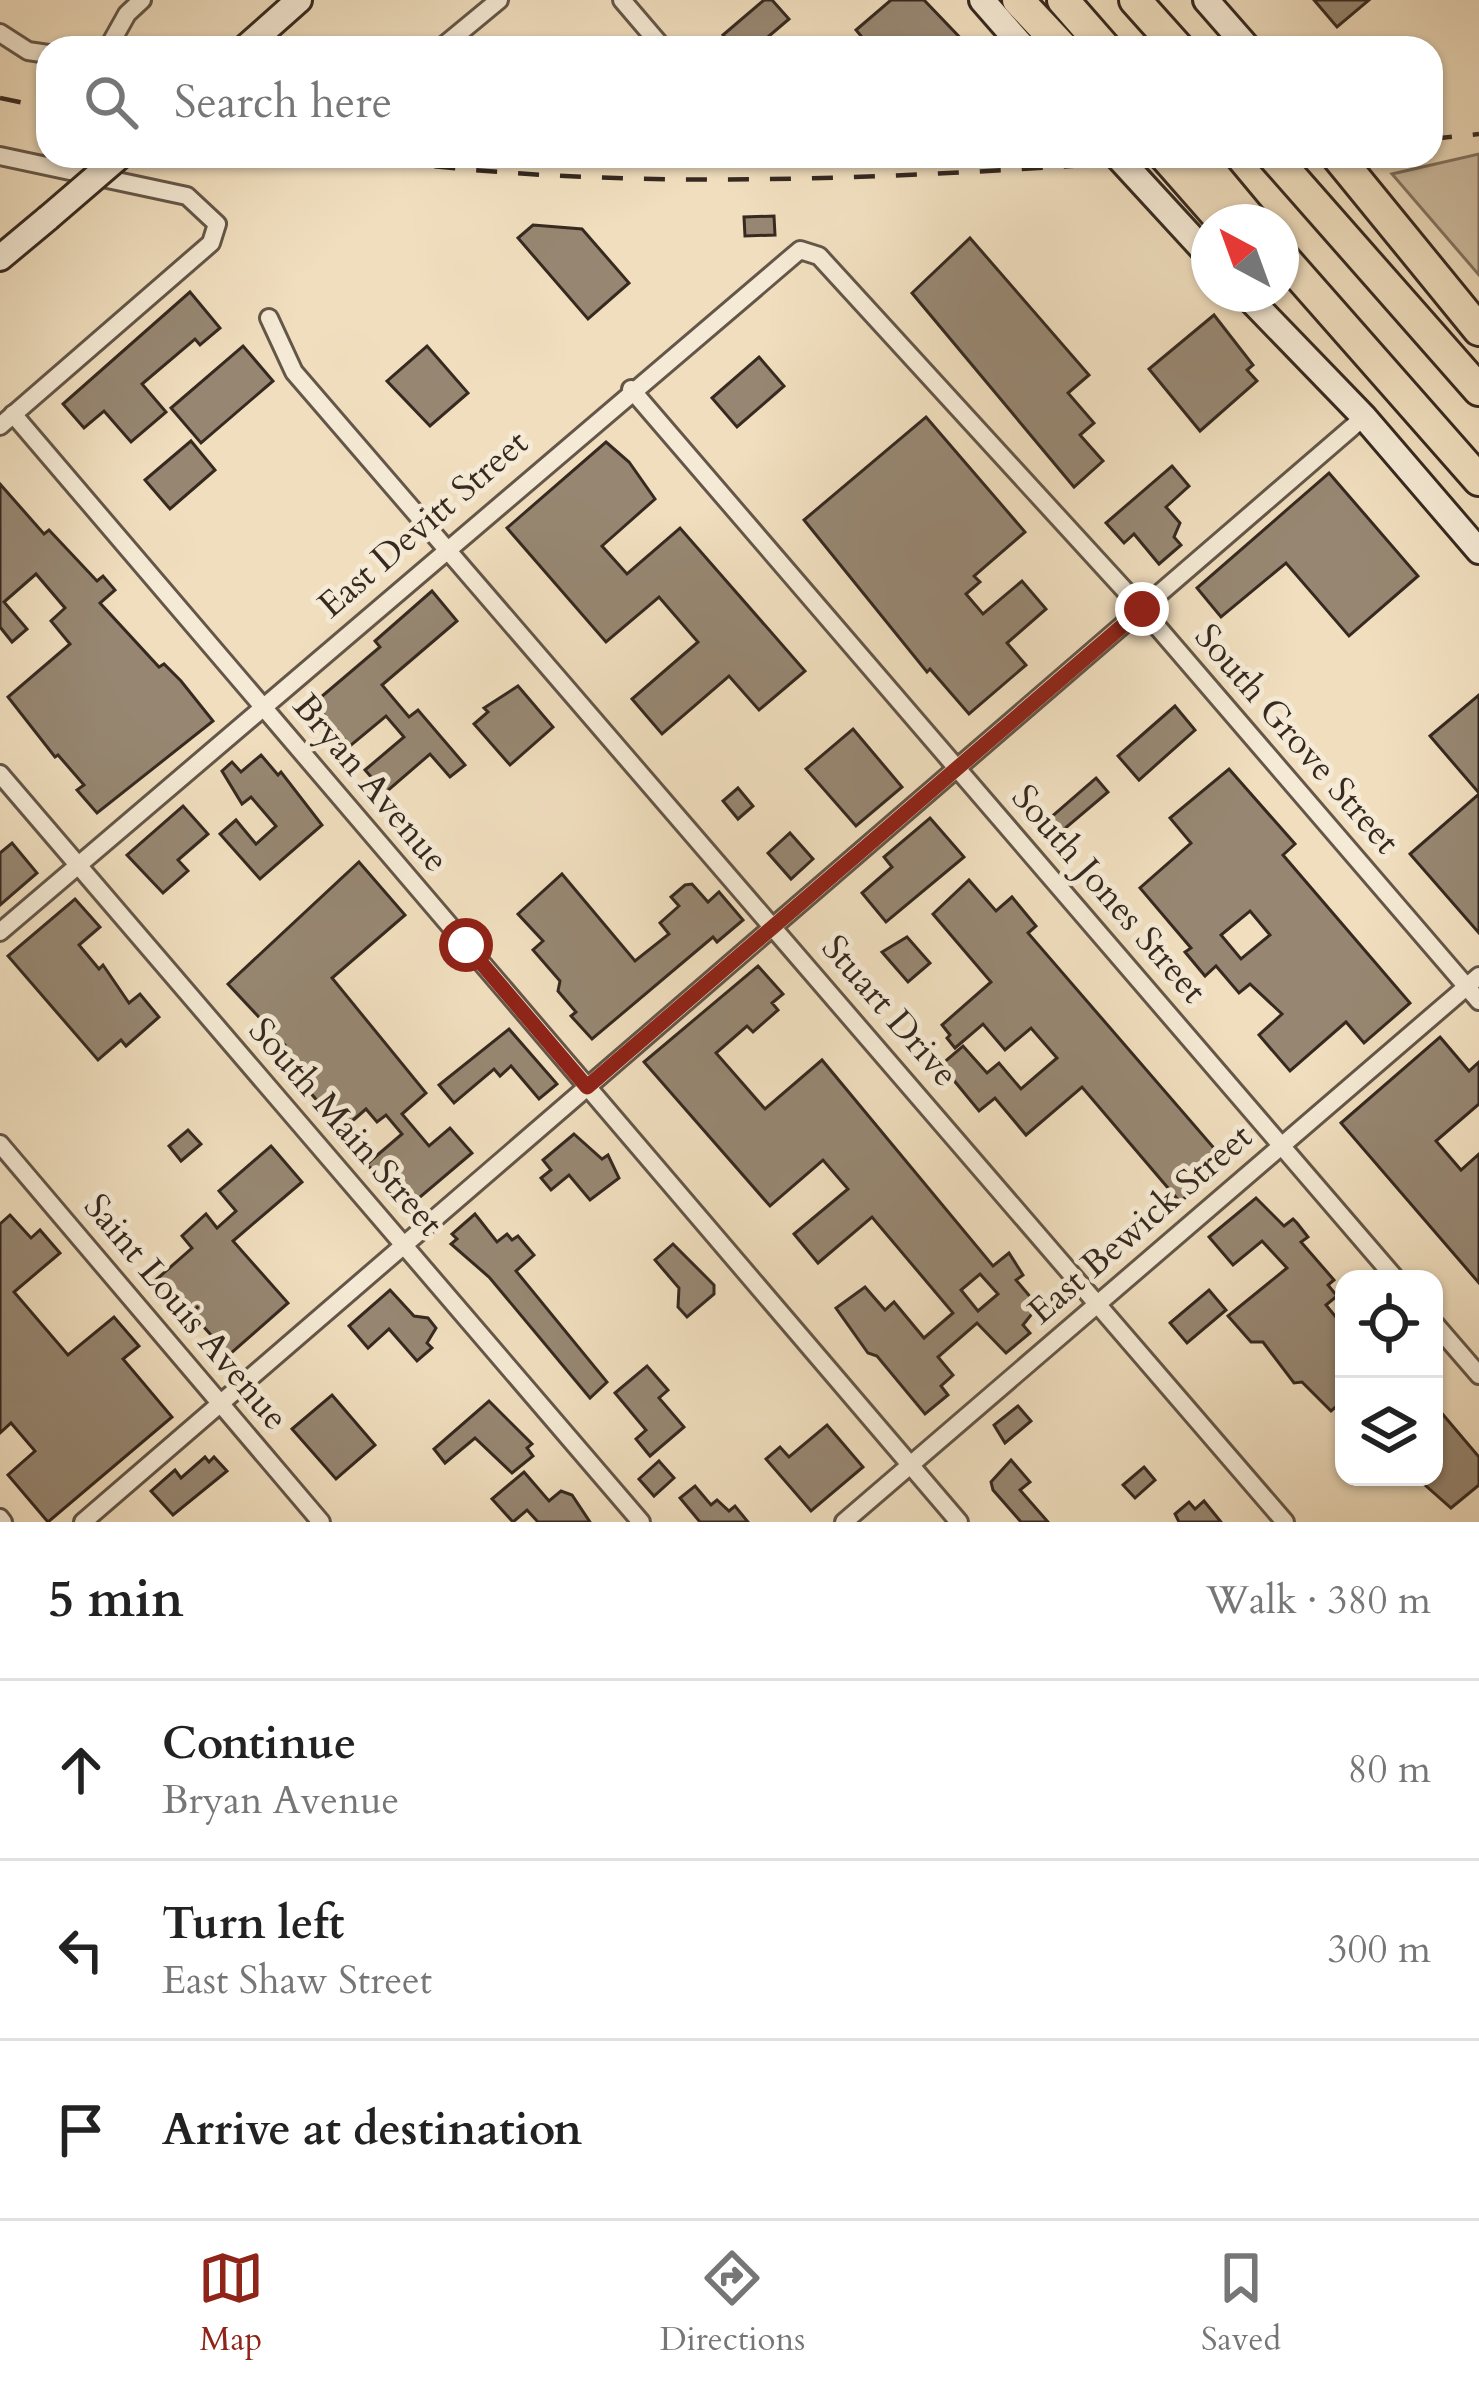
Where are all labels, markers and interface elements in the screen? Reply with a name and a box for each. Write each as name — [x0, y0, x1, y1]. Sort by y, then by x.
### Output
search box — [36, 36, 1443, 168]
icon: search — [78, 69, 144, 135]
text: Search here — [174, 72, 392, 133]
north arrow — [1191, 204, 1299, 312]
street label: East Devitt Street — [307, 419, 539, 629]
route end — [1115, 582, 1169, 636]
street label: South Grove Street — [1183, 614, 1411, 864]
street label: Bryan Avenue — [282, 683, 460, 883]
street label: South Jones Street — [1000, 774, 1218, 1014]
route start — [439, 918, 493, 972]
street label: Stuart Drive — [811, 925, 969, 1097]
street label: South Main Street — [238, 1007, 454, 1247]
street label: East Bewick Street — [1017, 1113, 1263, 1335]
street label: Saint Louis Avenue — [72, 1183, 300, 1441]
map controls — [1335, 1270, 1443, 1486]
button: locate — [1335, 1270, 1443, 1378]
button: layers — [1335, 1378, 1443, 1486]
text: 5 min — [48, 1565, 184, 1635]
text: Walk · 380 m — [1206, 1574, 1431, 1627]
text: Continue — [162, 1713, 356, 1774]
icon: ahead — [48, 1737, 114, 1803]
text: 80 m — [1348, 1743, 1431, 1796]
text: Bryan Avenue — [162, 1774, 399, 1827]
text: Turn left — [162, 1893, 344, 1954]
icon: left — [48, 1917, 114, 1983]
text: 300 m — [1328, 1923, 1431, 1976]
text: East Shaw Street — [162, 1954, 432, 2007]
icon: arrive — [48, 2097, 114, 2163]
text: Arrive at destination — [162, 2099, 582, 2160]
tab: Map — [198, 2245, 264, 2362]
tab: Directions — [660, 2245, 805, 2362]
tab: Saved — [1201, 2245, 1281, 2362]

